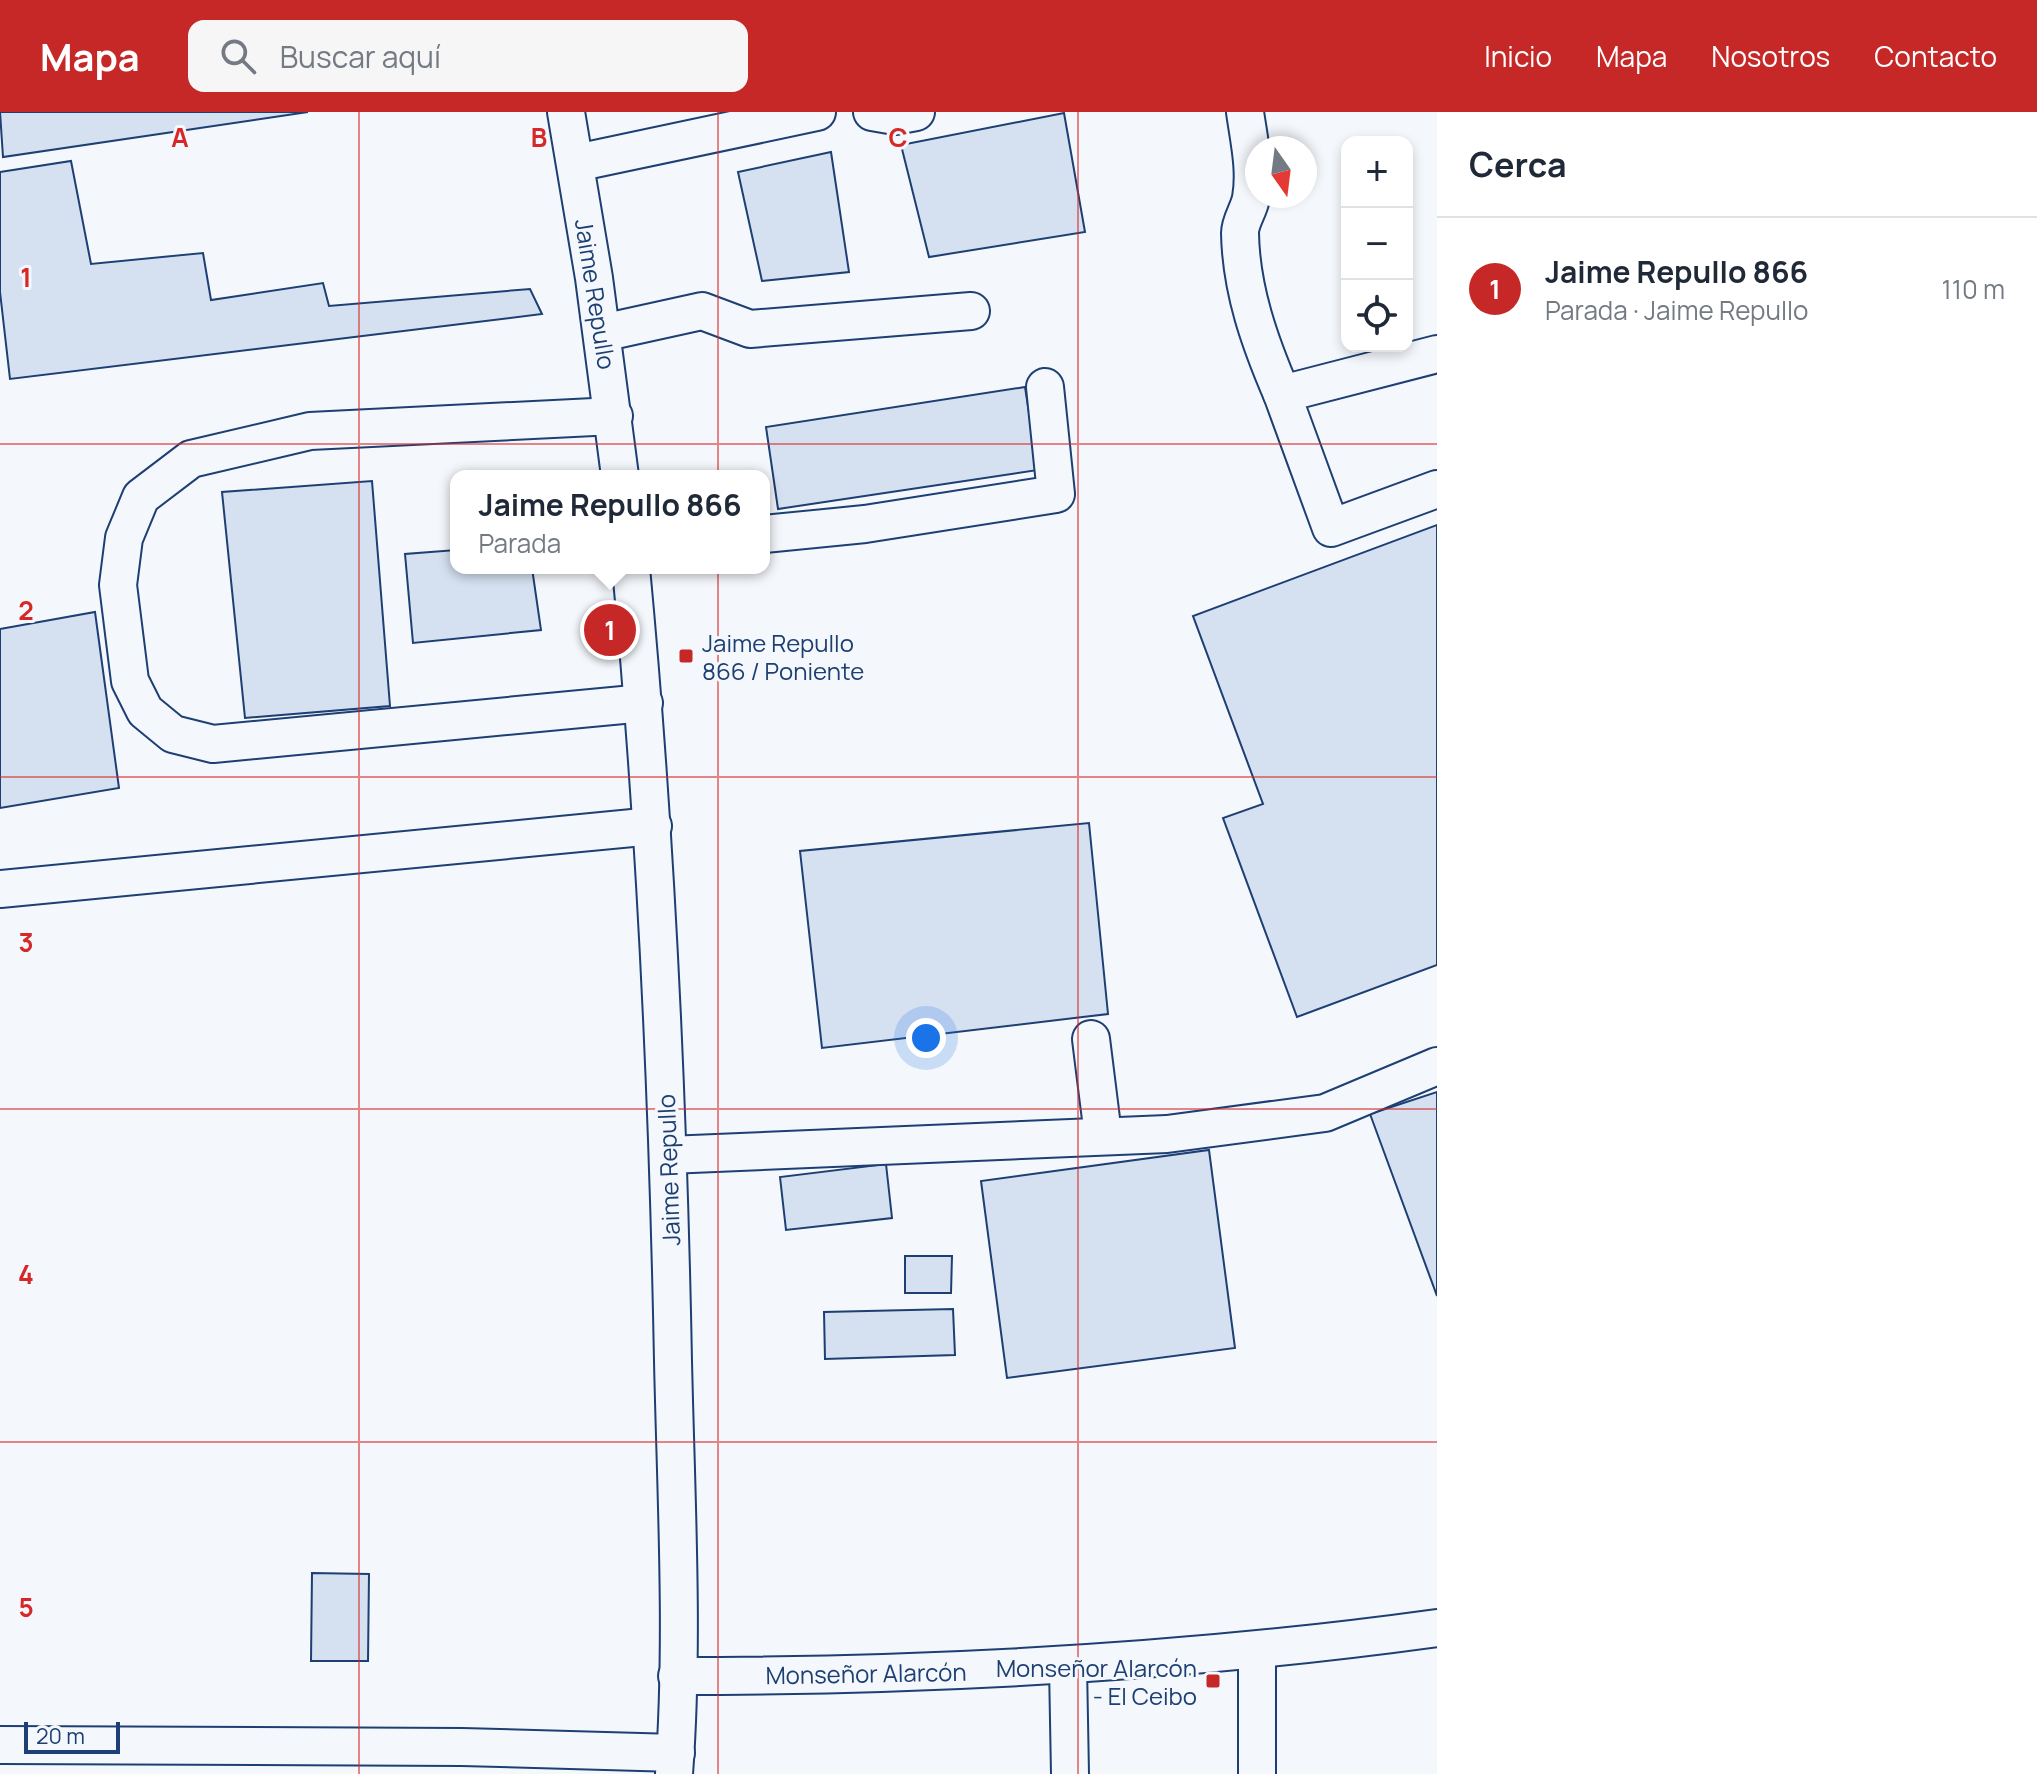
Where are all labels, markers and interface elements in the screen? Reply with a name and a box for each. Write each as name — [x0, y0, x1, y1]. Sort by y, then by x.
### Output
search box — [188, 20, 748, 92]
text: Mapa — [40, 30, 140, 82]
icon: search — [216, 34, 260, 78]
text: Buscar aquí — [280, 36, 441, 77]
text: Inicio — [1484, 37, 1552, 75]
text: Mapa — [1596, 37, 1667, 75]
text: Nosotros — [1711, 37, 1830, 75]
text: Contacto — [1874, 37, 1997, 75]
text: A — [171, 119, 189, 155]
text: B — [531, 119, 547, 155]
text: C — [888, 119, 908, 155]
north arrow — [1245, 136, 1317, 208]
map controls — [1341, 136, 1413, 352]
button: + — [1341, 136, 1413, 208]
text: Cerca — [1469, 141, 1567, 187]
button: − — [1341, 208, 1413, 280]
street label: Jaime Repullo — [568, 216, 624, 372]
text: Jaime Repullo 866 — [1545, 251, 1808, 292]
text: 1 — [20, 259, 32, 295]
text: 1 — [1489, 271, 1501, 307]
text: 110 m — [1942, 271, 2005, 307]
button: locate — [1341, 280, 1413, 352]
text: Parada · Jaime Repullo — [1545, 292, 1808, 328]
popup — [450, 470, 770, 574]
text: Jaime Repullo 866 — [478, 484, 742, 525]
text: Parada — [478, 525, 561, 561]
text: 2 — [18, 592, 34, 628]
pin: 1 — [584, 600, 636, 660]
place label: Jaime Repullo 866 / Poniente — [702, 626, 864, 687]
marker: Jaime Repullo 866 / Poniente — [677, 647, 695, 665]
text: 3 — [18, 924, 34, 960]
your location — [906, 1018, 946, 1058]
street label: Jaime Repullo — [649, 1094, 687, 1246]
text: 4 — [18, 1256, 34, 1292]
text: 5 — [18, 1589, 34, 1625]
place label: Monseñor Alarcón - El Ceibo — [996, 1651, 1197, 1712]
street label: Monseñor Alarcón — [765, 1655, 967, 1691]
marker: Monseñor Alarcón - El Ceibo — [1204, 1672, 1222, 1690]
scale bar — [24, 1718, 120, 1754]
text: 20 m — [36, 1721, 85, 1751]

